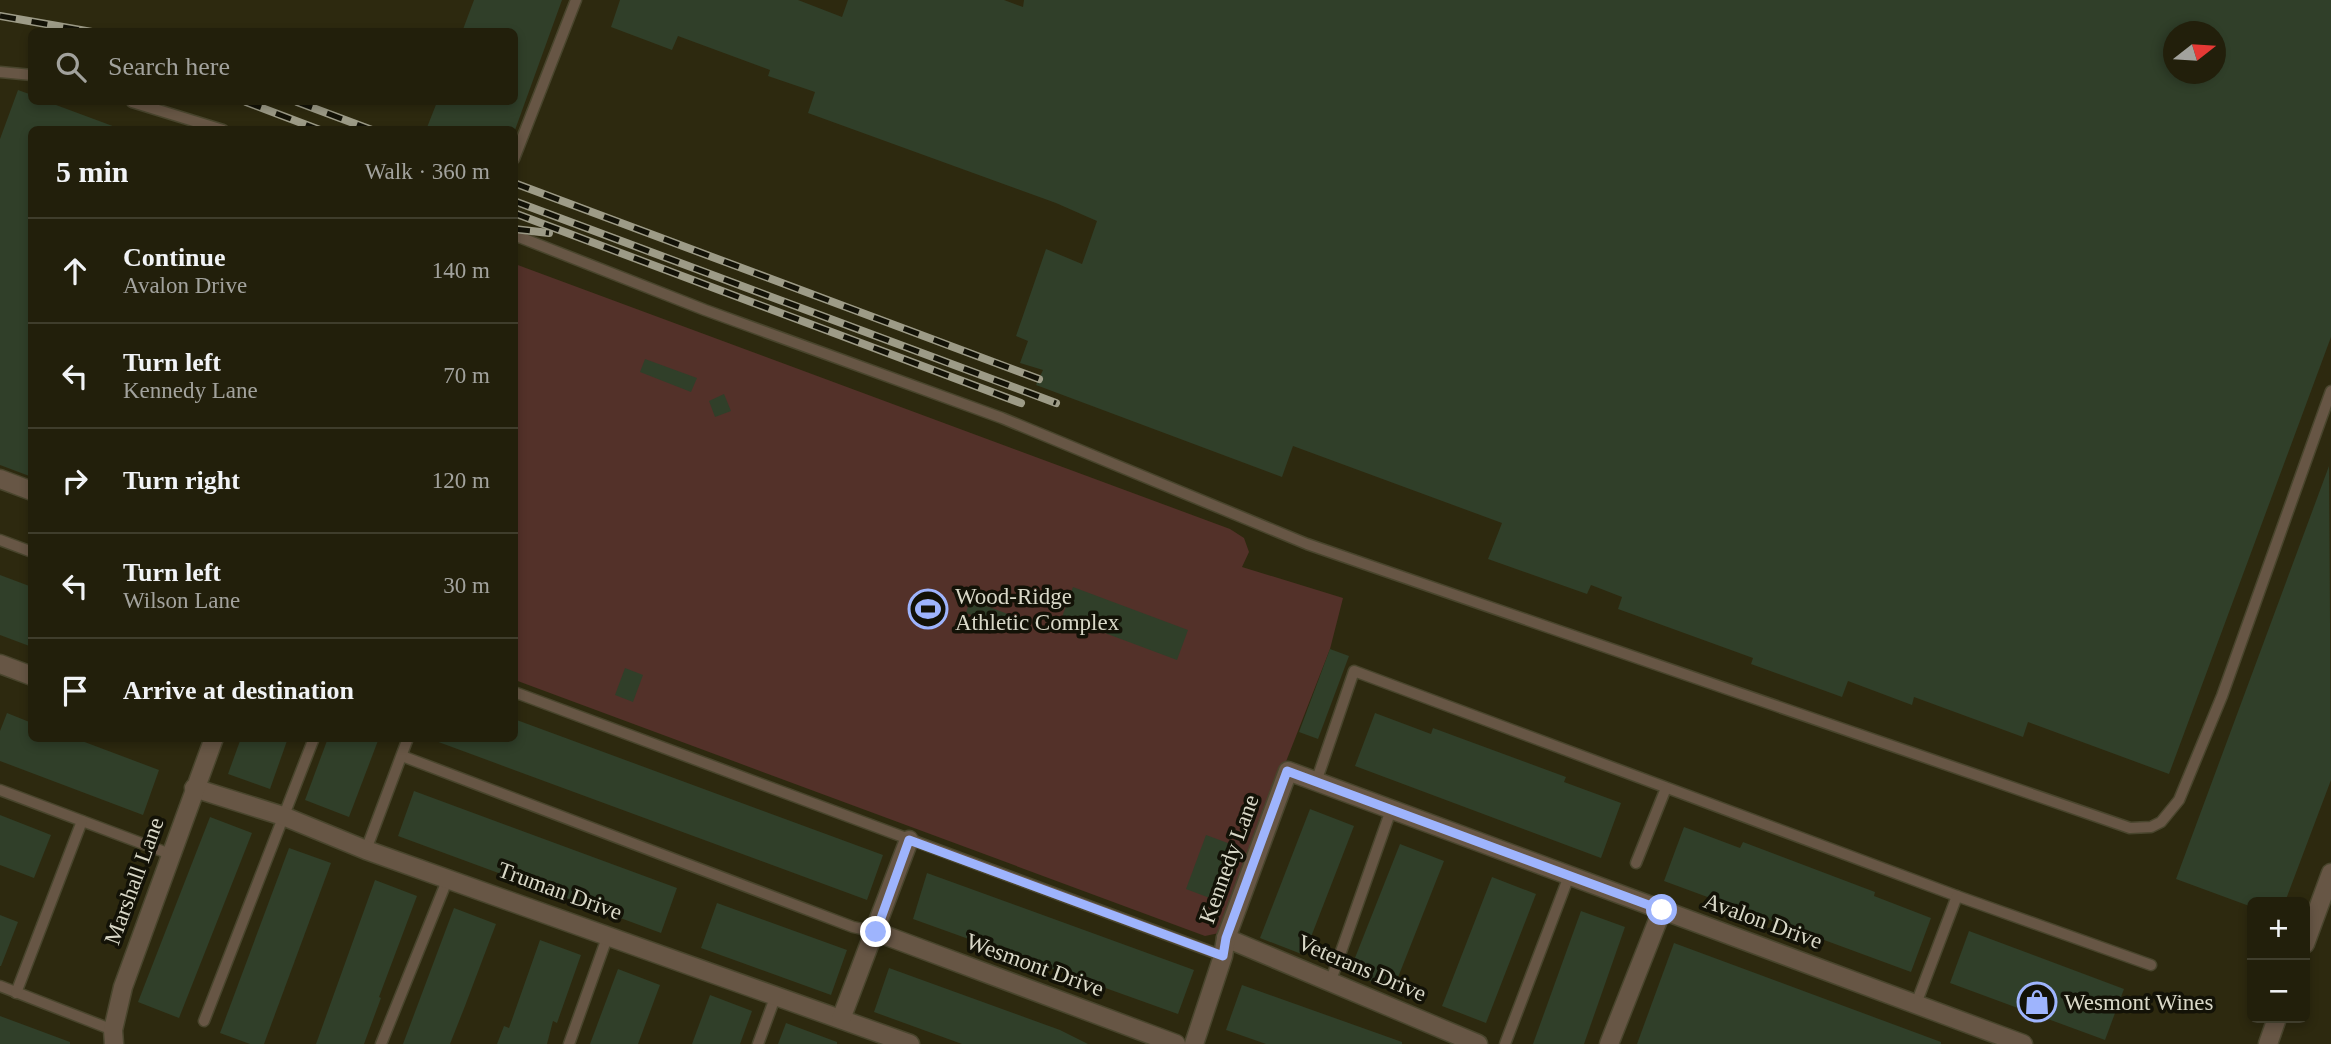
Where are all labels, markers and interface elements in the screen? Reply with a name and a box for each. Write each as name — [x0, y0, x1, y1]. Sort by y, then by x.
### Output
north arrow — [2163, 21, 2226, 84]
search box — [28, 28, 518, 105]
icon: search — [52, 48, 90, 86]
text: Search here — [108, 52, 230, 81]
text: 5 min — [56, 155, 129, 188]
text: Walk · 360 m — [365, 159, 490, 184]
text: Continue — [123, 243, 226, 272]
icon: ahead — [56, 252, 94, 290]
text: 140 m — [432, 258, 490, 283]
text: Avalon Drive — [123, 273, 247, 298]
text: Turn left — [123, 348, 221, 377]
icon: left — [56, 357, 94, 395]
text: 70 m — [443, 363, 490, 388]
text: Kennedy Lane — [123, 378, 258, 403]
icon: right — [56, 462, 94, 500]
text: Turn right — [123, 466, 240, 495]
text: 120 m — [432, 468, 490, 493]
text: Turn left — [123, 558, 221, 587]
icon: left — [56, 567, 94, 605]
text: 30 m — [443, 573, 490, 598]
place label: Wood-Ridge Athletic Complex — [955, 584, 1120, 635]
text: Wilson Lane — [123, 588, 240, 613]
sports icon: Wood-Ridge Athletic Complex — [907, 588, 949, 630]
icon: arrive — [56, 672, 94, 710]
text: Arrive at destination — [123, 676, 354, 705]
street label: Kennedy Lane — [1194, 791, 1264, 927]
street label: Marshall Lane — [99, 814, 169, 948]
street label: Truman Drive — [495, 857, 625, 925]
street label: Avalon Drive — [1700, 888, 1826, 954]
route start — [1646, 894, 1677, 925]
map controls — [2247, 897, 2310, 1023]
button: + — [2247, 897, 2310, 960]
route end — [860, 916, 891, 947]
street label: Wesmont Drive — [963, 929, 1107, 1001]
street label: Veterans Drive — [1294, 930, 1430, 1006]
button: − — [2247, 960, 2310, 1023]
shop icon: Wesmont Wines — [2016, 981, 2058, 1023]
place label: Wesmont Wines — [2064, 990, 2214, 1015]

